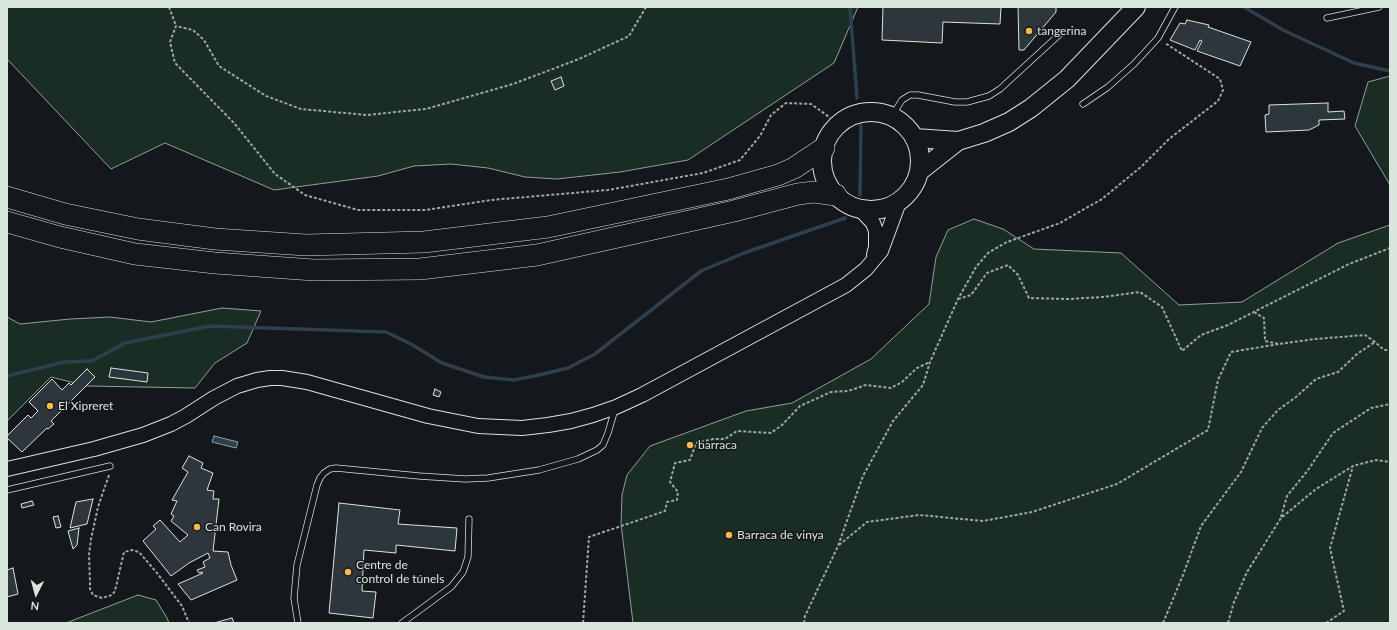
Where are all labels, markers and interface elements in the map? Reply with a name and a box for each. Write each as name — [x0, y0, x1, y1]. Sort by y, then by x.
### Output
place label: tangerina — [1037, 24, 1086, 38]
marker: tangerina — [1024, 26, 1034, 36]
place label: El Xipreret — [58, 399, 113, 413]
marker: El Xipreret — [45, 401, 55, 411]
place label: barraca — [698, 438, 737, 452]
marker: barraca — [685, 440, 695, 450]
place label: Can Rovira — [205, 520, 262, 534]
marker: Can Rovira — [192, 522, 202, 532]
place label: Barraca de vinya — [737, 528, 824, 542]
marker: Barraca de vinya — [724, 530, 734, 540]
place label: Centre de control de túnels — [356, 558, 444, 586]
marker: Centre de control de túnels — [343, 567, 353, 577]
north arrow — [16, 574, 56, 614]
text: N — [30, 600, 40, 613]

